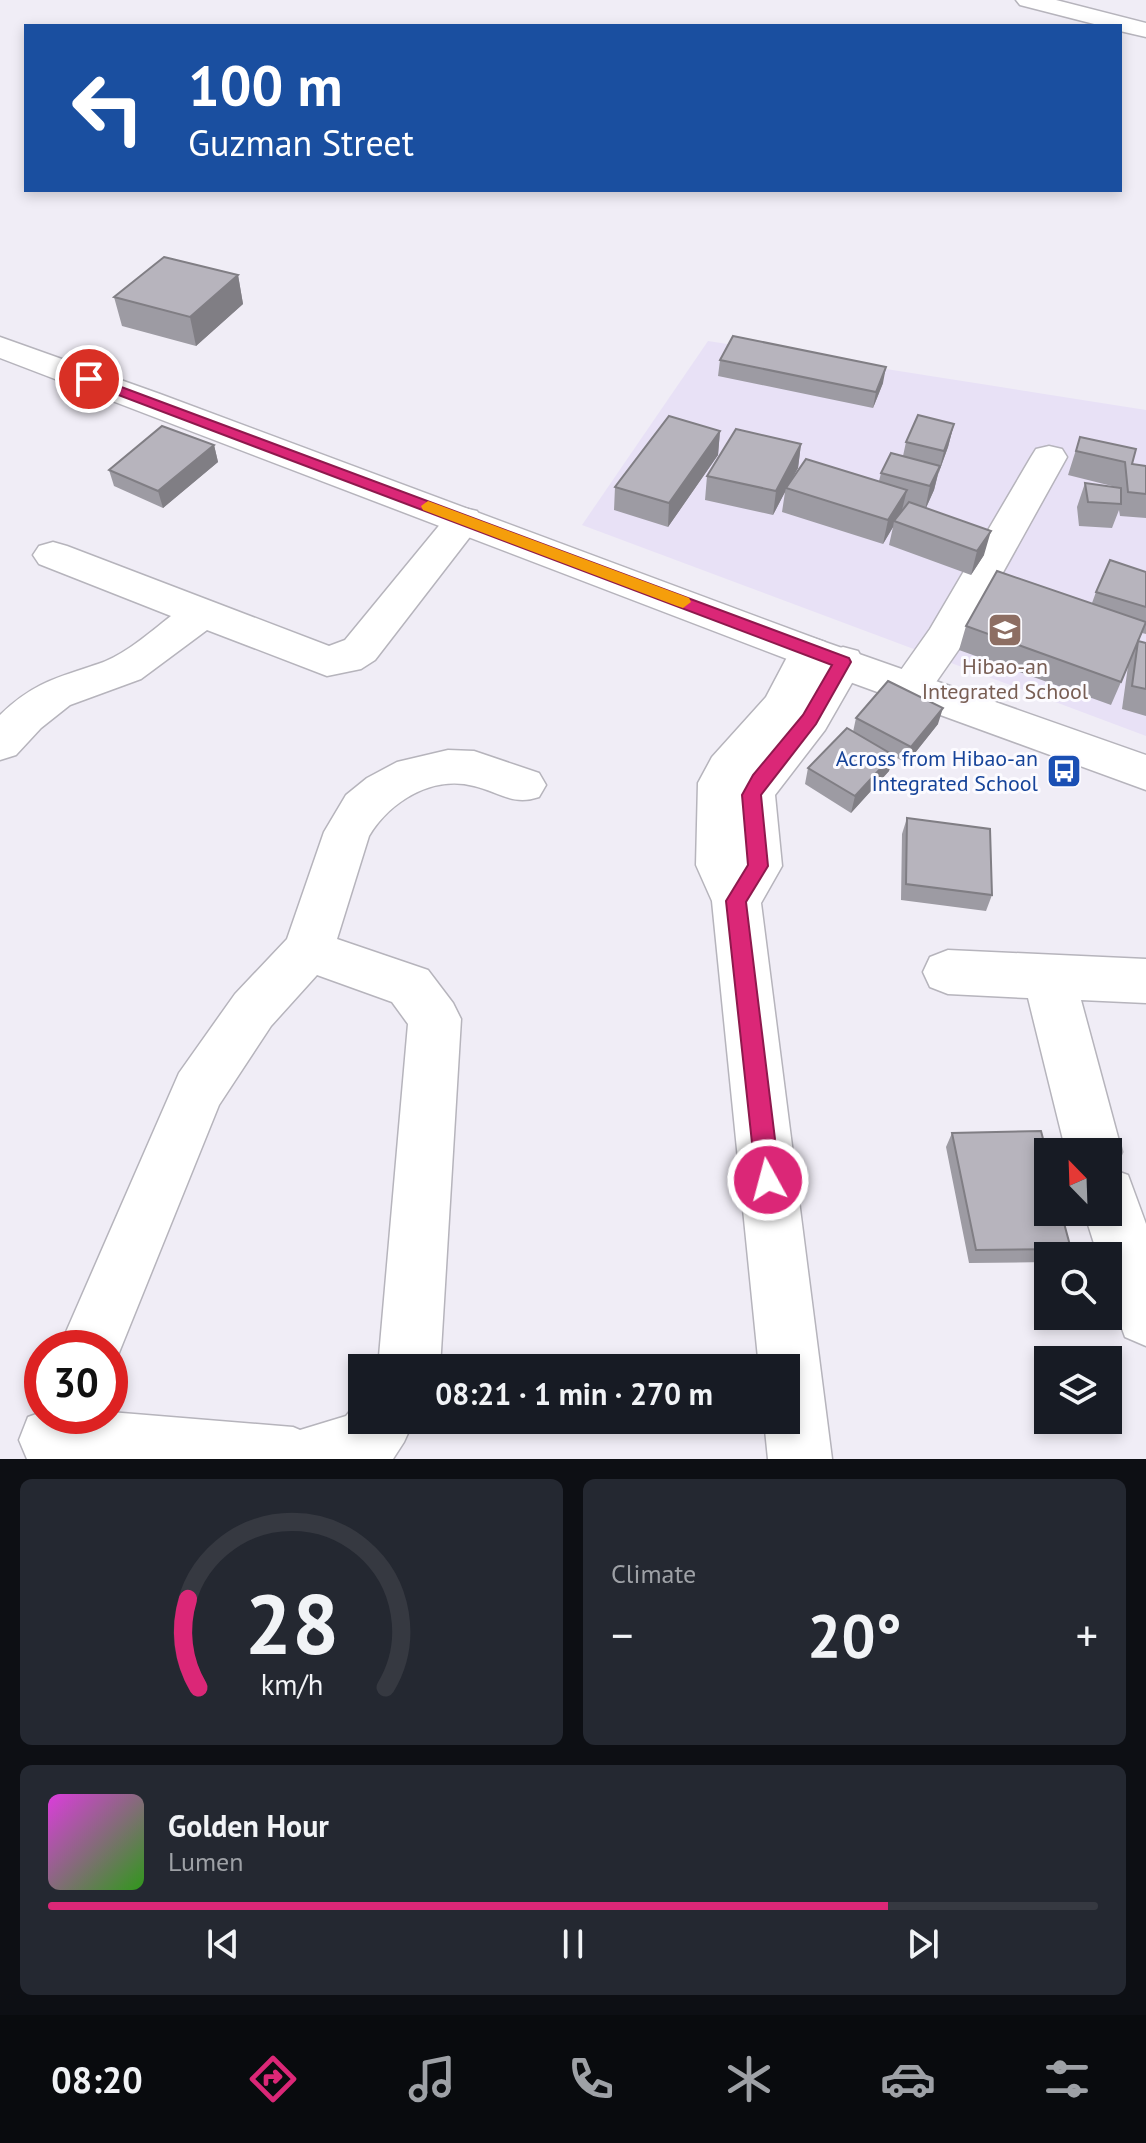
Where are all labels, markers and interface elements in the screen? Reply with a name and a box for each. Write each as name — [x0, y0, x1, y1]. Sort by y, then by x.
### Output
text: 100 m — [188, 49, 343, 121]
icon: left — [56, 56, 160, 160]
text: Guzman Street — [188, 119, 414, 166]
pin — [55, 345, 123, 413]
icon: arrive — [67, 357, 111, 401]
school or university icon: Hibao-an Integrated School — [986, 611, 1024, 649]
place label: Hibao-an Integrated School — [922, 652, 1089, 705]
place label: Across from Hibao-an Integrated School — [836, 744, 1039, 797]
bus stop icon: Across from Hibao-an Integrated School — [1045, 752, 1083, 790]
position arrow — [726, 1138, 810, 1222]
north arrow — [1034, 1138, 1122, 1226]
map controls — [1034, 1138, 1122, 1434]
button: search — [1034, 1242, 1122, 1330]
speed limit sign: 30 — [24, 1330, 128, 1434]
button: layers — [1034, 1346, 1122, 1434]
text: 08:21 · 1 min · 270 m — [435, 1374, 713, 1413]
text: Climate — [611, 1557, 696, 1590]
text: 28 — [244, 1569, 339, 1677]
text: 20° — [807, 1596, 902, 1674]
text: − — [611, 1606, 633, 1663]
text: + — [1076, 1606, 1098, 1663]
text: km/h — [260, 1666, 323, 1703]
text: Golden Hour — [168, 1806, 329, 1845]
text: Lumen — [168, 1845, 243, 1878]
icon: previous — [201, 1922, 245, 1966]
icon: pause — [551, 1922, 595, 1966]
icon: next — [901, 1922, 945, 1966]
icon: directions — [245, 2051, 301, 2107]
icon: music — [404, 2051, 460, 2107]
icon: phone — [563, 2051, 619, 2107]
icon: climate — [721, 2051, 777, 2107]
icon: car — [880, 2051, 936, 2107]
icon: filters — [1039, 2051, 1095, 2107]
text: 08:20 — [51, 2056, 143, 2103]

